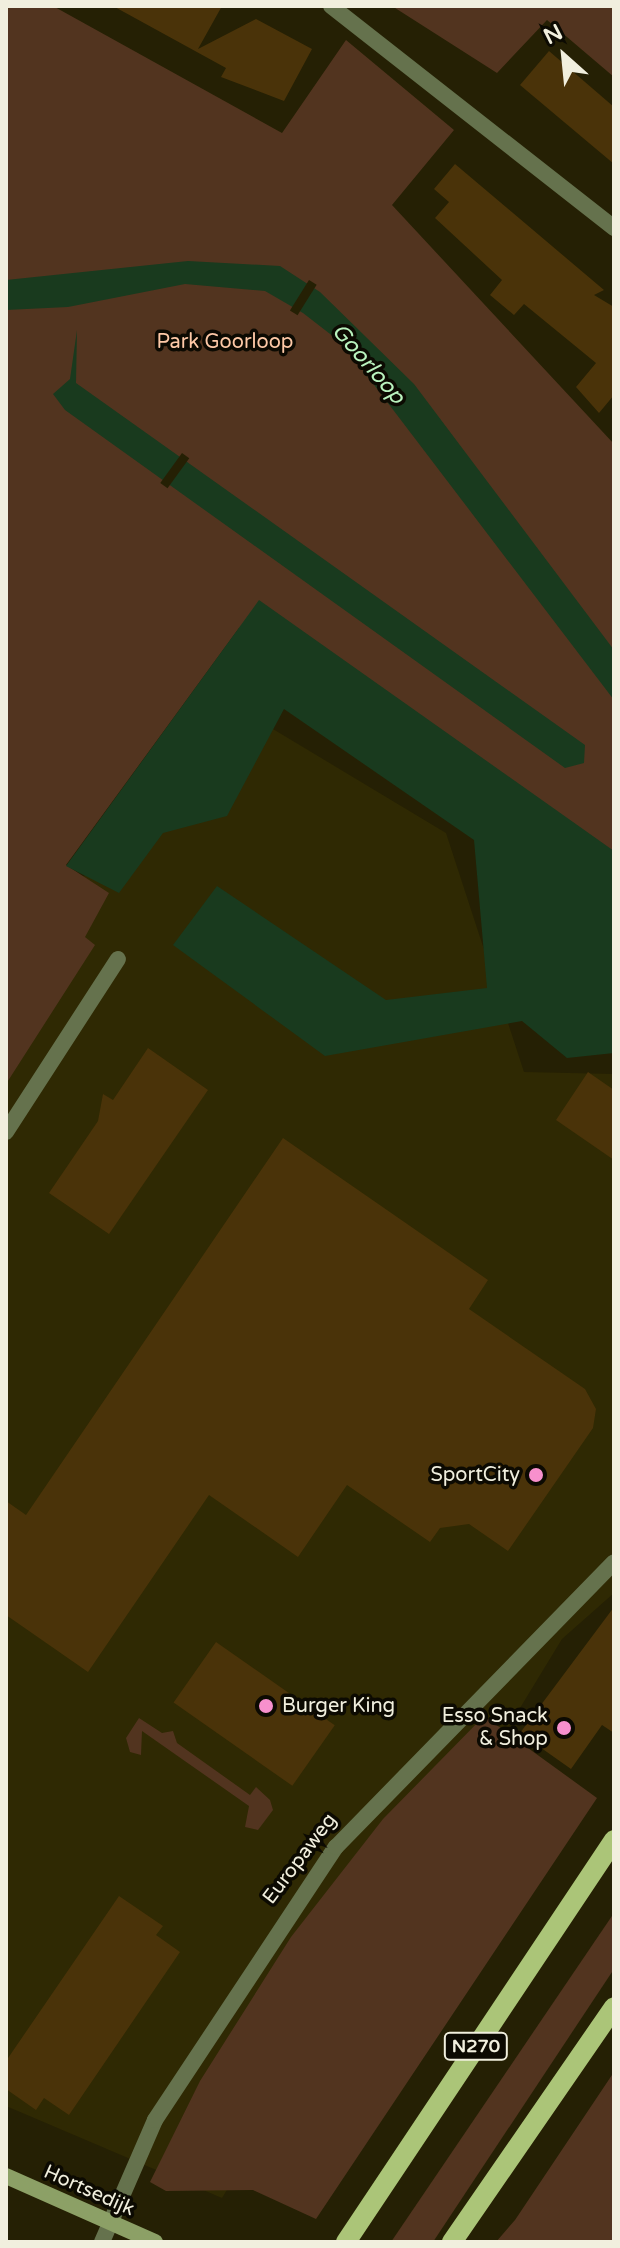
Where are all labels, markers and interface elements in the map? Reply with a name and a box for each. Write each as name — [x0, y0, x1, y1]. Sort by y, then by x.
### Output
north arrow — [524, 16, 604, 96]
text: N — [539, 19, 567, 50]
water label: Goorloop — [326, 318, 410, 410]
park label: Park Goorloop — [157, 330, 293, 354]
place label: SportCity — [431, 1463, 520, 1487]
marker: SportCity — [527, 1466, 545, 1484]
place label: Burger King — [282, 1694, 395, 1718]
marker: Burger King — [257, 1697, 275, 1715]
place label: Esso Snack & Shop — [442, 1704, 548, 1751]
marker: Esso Snack & Shop — [555, 1719, 573, 1737]
street label: Europaweg — [258, 1809, 342, 1909]
road number: N270 — [442, 2032, 510, 2060]
street label: Hortsedijk — [40, 2160, 138, 2222]

